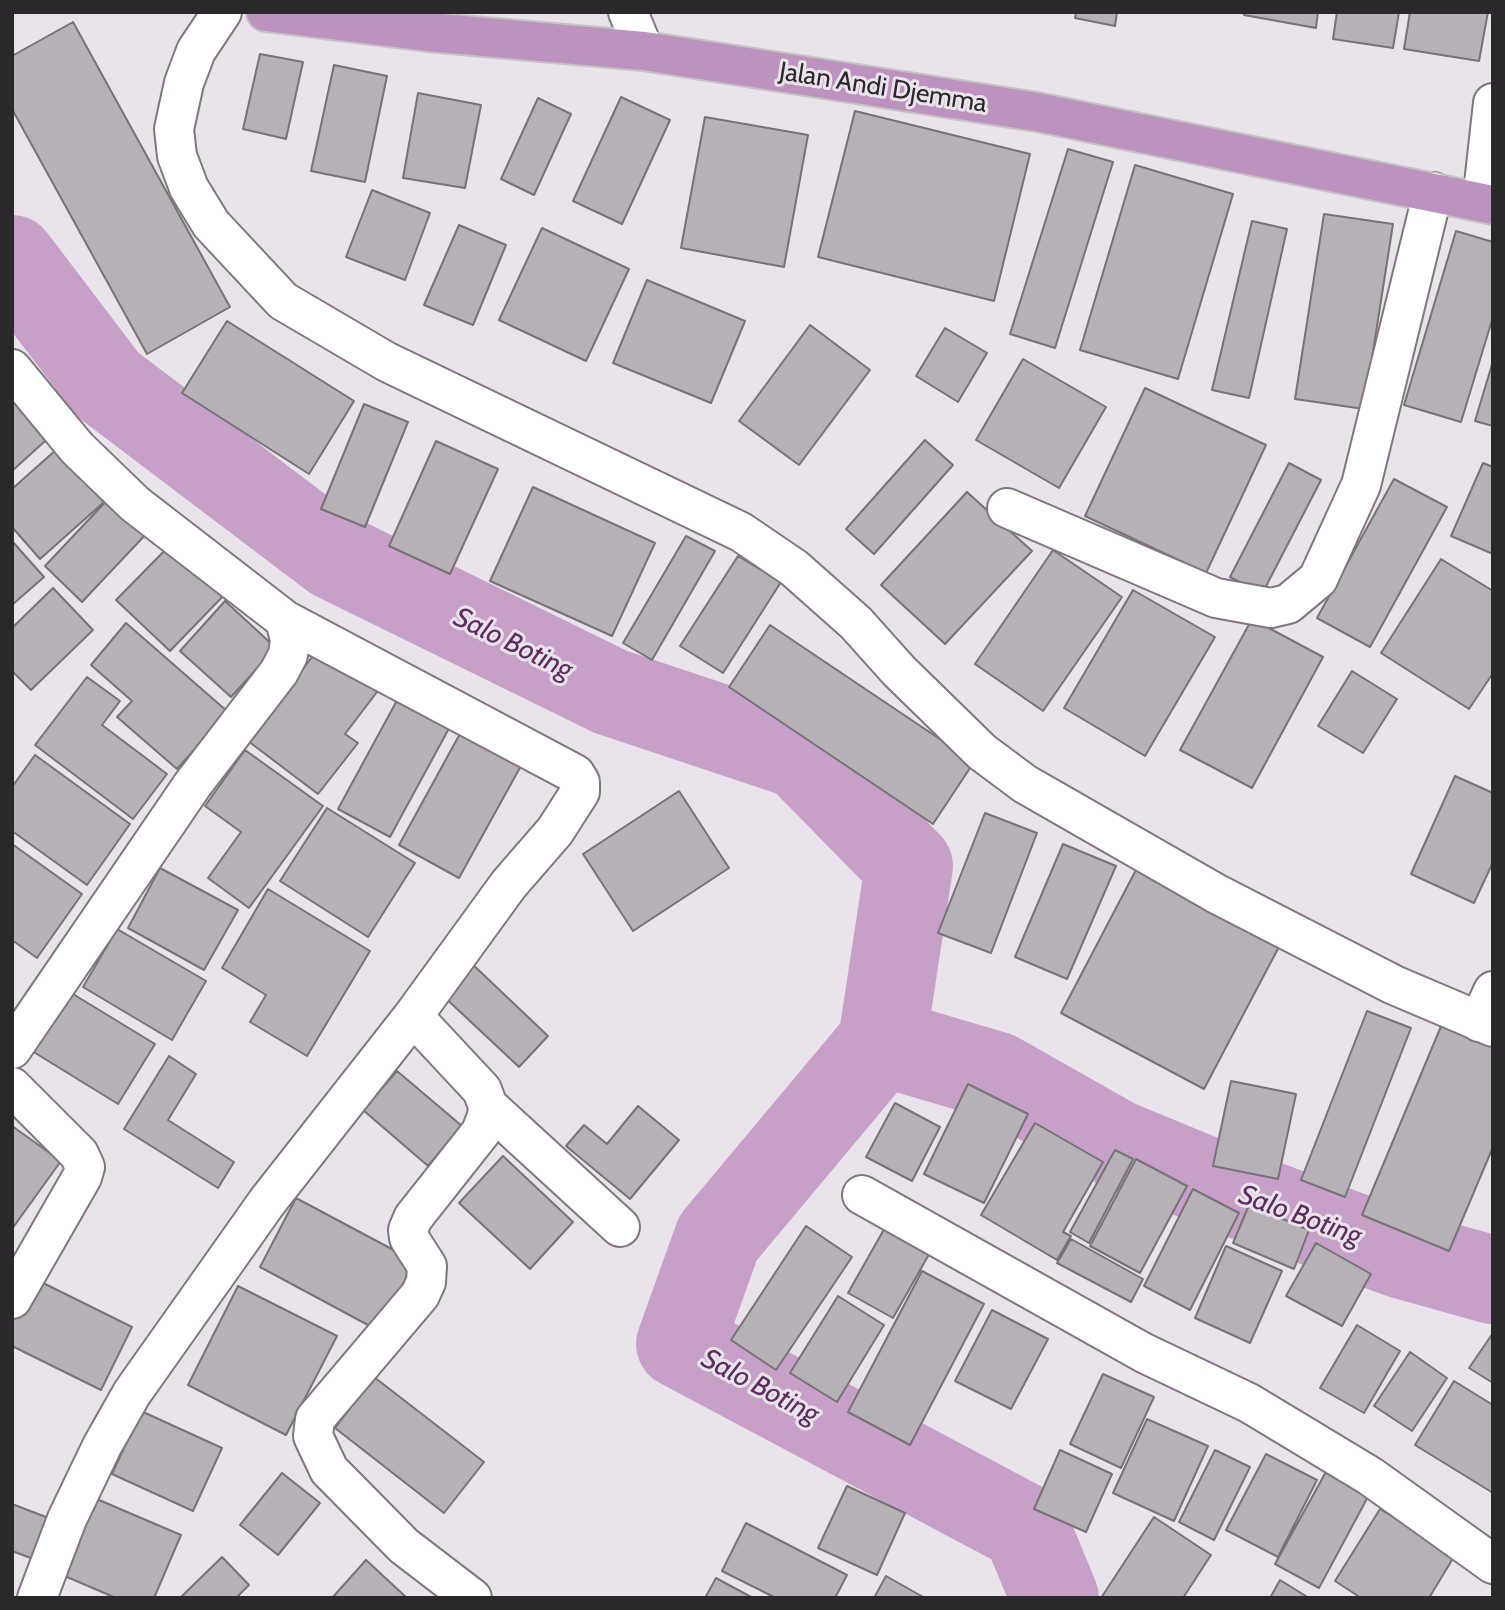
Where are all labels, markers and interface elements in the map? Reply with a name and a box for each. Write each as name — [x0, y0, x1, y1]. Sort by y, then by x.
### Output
street label: Jalan Andi Djemma — [777, 56, 989, 120]
water label: Salo Boting — [448, 601, 578, 687]
water label: Salo Boting — [1234, 1178, 1366, 1254]
water label: Salo Boting — [695, 1342, 825, 1432]

